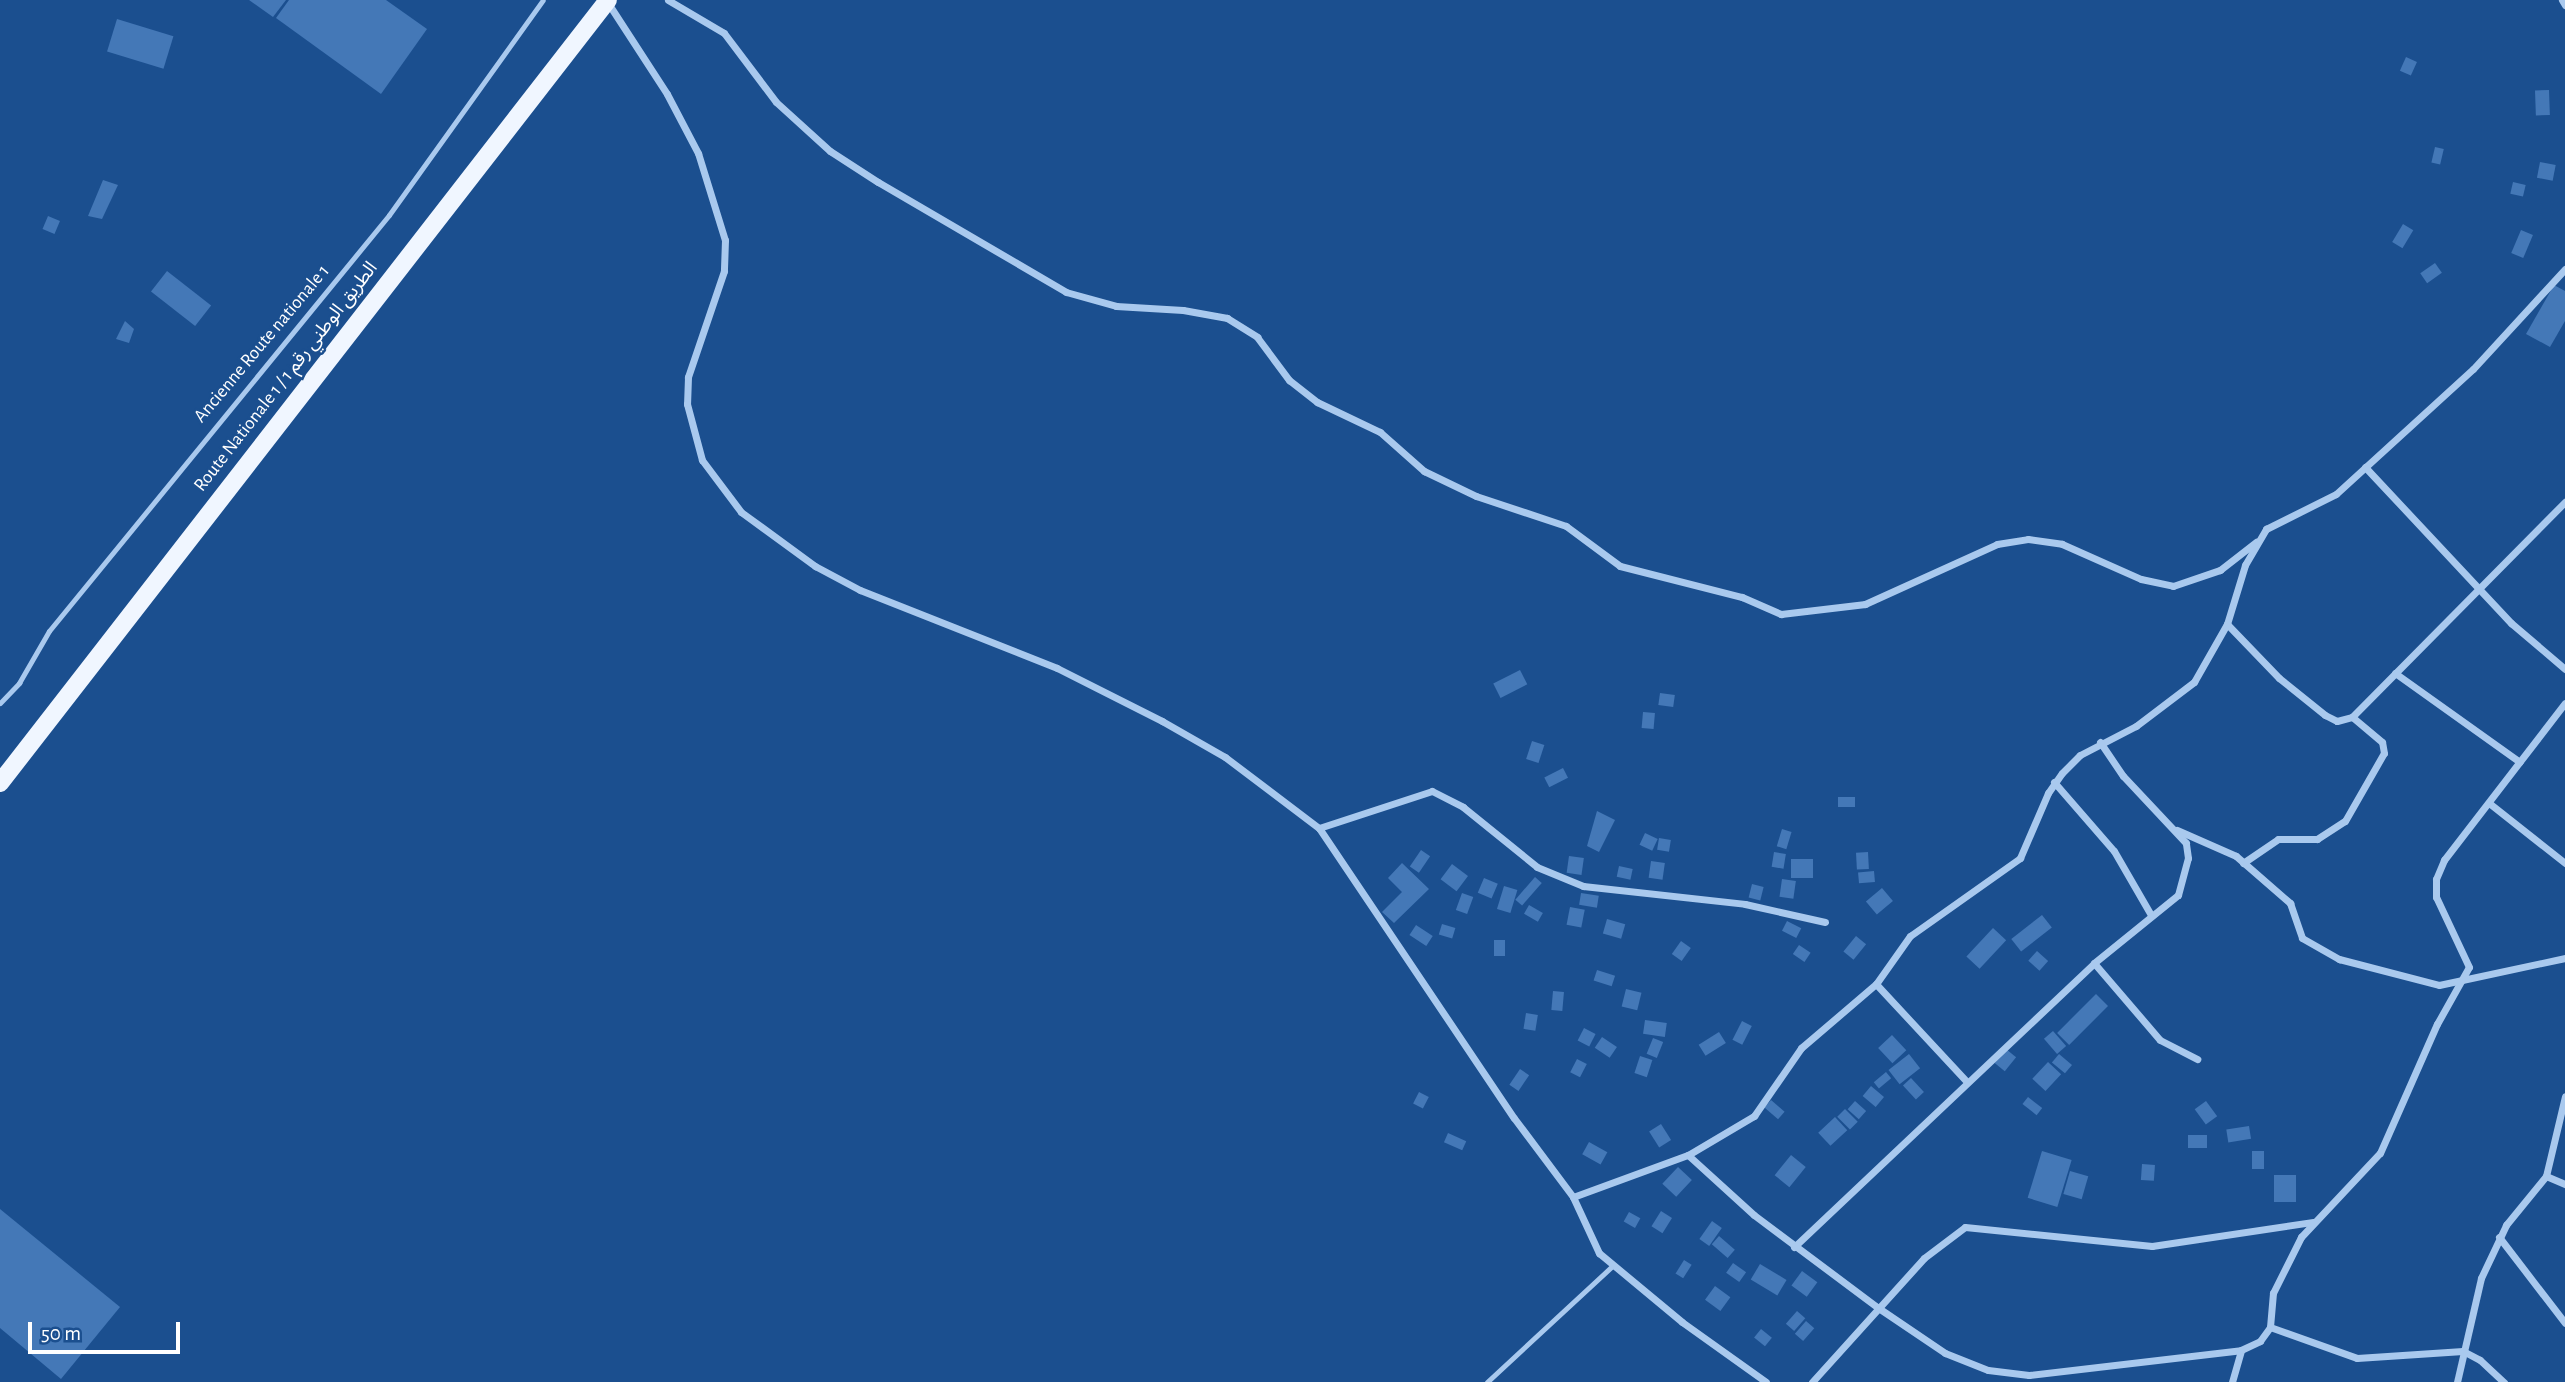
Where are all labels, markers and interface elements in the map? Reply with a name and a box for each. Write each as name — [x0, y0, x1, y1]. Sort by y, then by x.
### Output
street label: Route Nationale 1 / الطريق الوطني رقم 1 — [189, 258, 383, 496]
street label: Ancienne Route nationale 1 — [189, 260, 335, 428]
scale bar — [32, 1308, 184, 1352]
text: 50 m — [41, 1323, 81, 1344]

